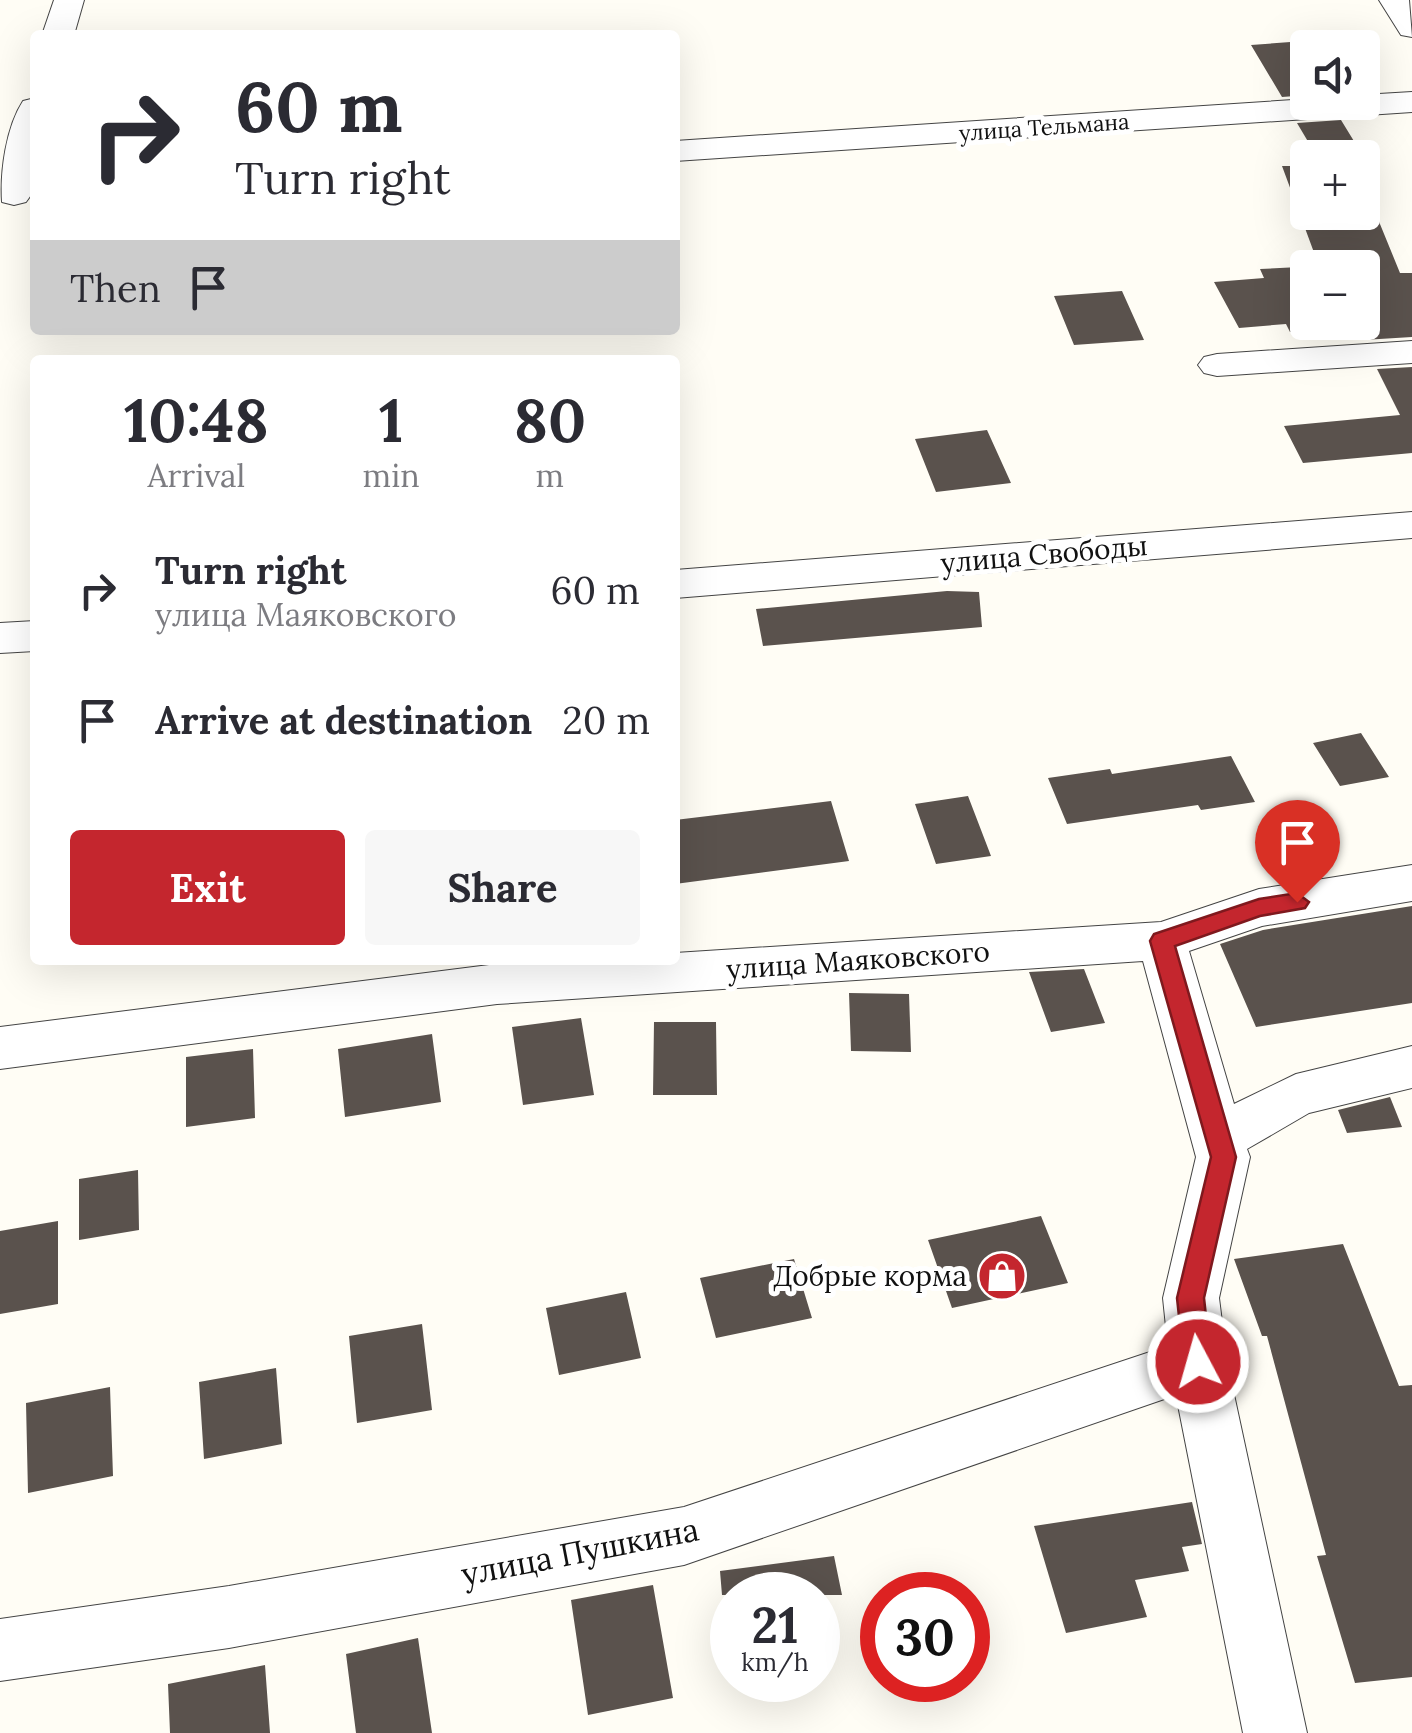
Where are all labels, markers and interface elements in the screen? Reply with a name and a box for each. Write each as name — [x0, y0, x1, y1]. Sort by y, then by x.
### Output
map controls — [1290, 30, 1380, 340]
button: sound — [1290, 30, 1380, 120]
text: 60 m — [235, 62, 403, 151]
icon: right — [70, 70, 200, 200]
street label: улица Тельмана — [958, 107, 1130, 147]
button: + — [1290, 140, 1380, 230]
text: Turn right — [235, 149, 451, 206]
button: − — [1290, 250, 1380, 340]
icon: arrive — [181, 260, 236, 315]
text: Then — [70, 264, 161, 312]
text: 10:48 — [124, 382, 269, 458]
text: 1 — [379, 382, 403, 458]
text: 80 — [514, 382, 586, 458]
text: Arrival — [147, 455, 245, 496]
text: min — [363, 455, 420, 496]
text: m — [536, 455, 564, 496]
street label: улица Свободы — [939, 527, 1149, 581]
text: Turn right — [155, 546, 346, 594]
icon: right — [70, 563, 125, 618]
text: 60 m — [550, 566, 640, 614]
text: улица Маяковского — [155, 594, 457, 635]
icon: arrive — [70, 693, 125, 748]
text: Arrive at destination — [155, 696, 532, 744]
text: 20 m — [562, 696, 650, 744]
pin — [1255, 800, 1340, 903]
icon: arrive — [1270, 815, 1325, 870]
button: Exit — [70, 830, 345, 945]
button: Share — [365, 830, 640, 945]
street label: улица Маяковского — [725, 933, 991, 987]
shop icon: Добрые корма — [976, 1250, 1028, 1302]
place label: Добрые корма — [773, 1258, 967, 1294]
position arrow — [1146, 1310, 1250, 1414]
street label: улица Пушкина — [458, 1508, 702, 1595]
speed limit sign: 30 — [860, 1572, 990, 1702]
text: 21 — [752, 1593, 798, 1657]
text: km/h — [741, 1646, 809, 1678]

